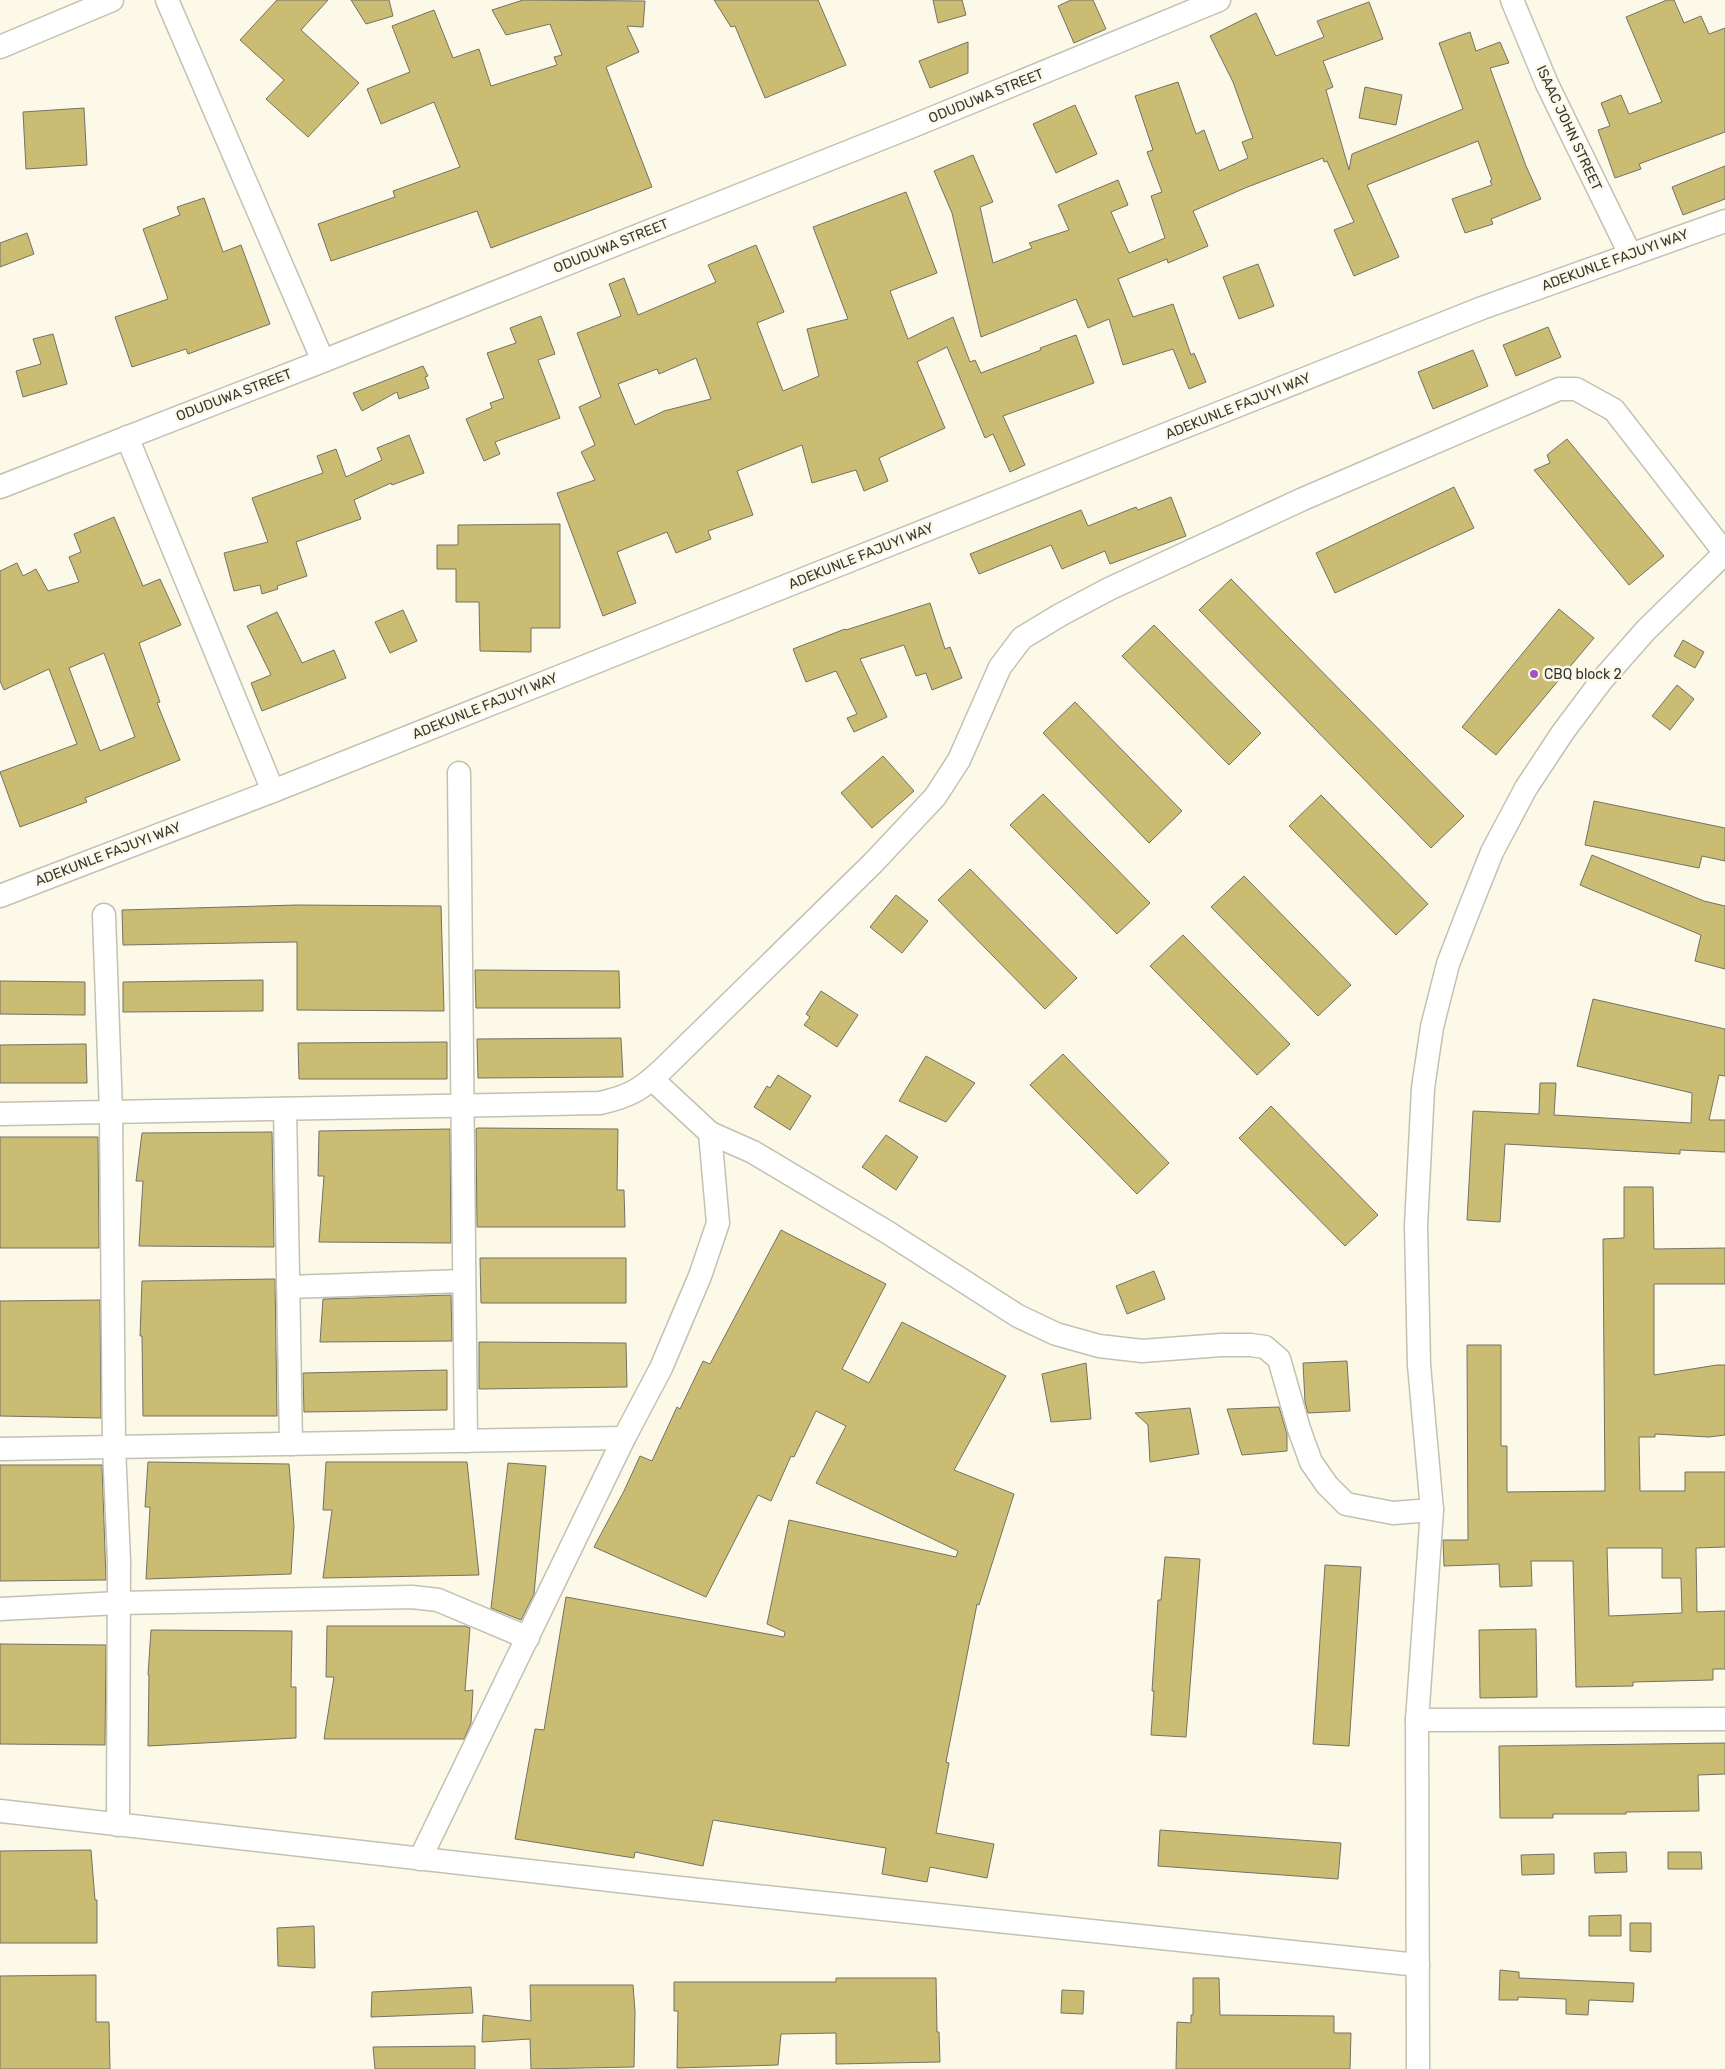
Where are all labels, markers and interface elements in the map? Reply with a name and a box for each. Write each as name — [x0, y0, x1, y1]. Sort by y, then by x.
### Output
street label: ISAAC JOHN STREET — [1533, 63, 1605, 193]
street label: ODUDUWA STREET — [926, 65, 1046, 127]
street label: ODUDUWA STREET — [551, 215, 671, 277]
street label: ADEKUNLE FAJUYI WAY — [1539, 225, 1691, 295]
street label: ODUDUWA STREET — [174, 365, 294, 425]
street label: ADEKUNLE FAJUYI WAY — [1163, 369, 1313, 443]
street label: ADEKUNLE FAJUYI WAY — [786, 519, 936, 593]
place label: CBQ block 2 — [1544, 666, 1622, 683]
marker: CBQ block 2 — [1528, 668, 1540, 680]
street label: ADEKUNLE FAJUYI WAY — [410, 669, 560, 743]
street label: ADEKUNLE FAJUYI WAY — [33, 818, 183, 890]

